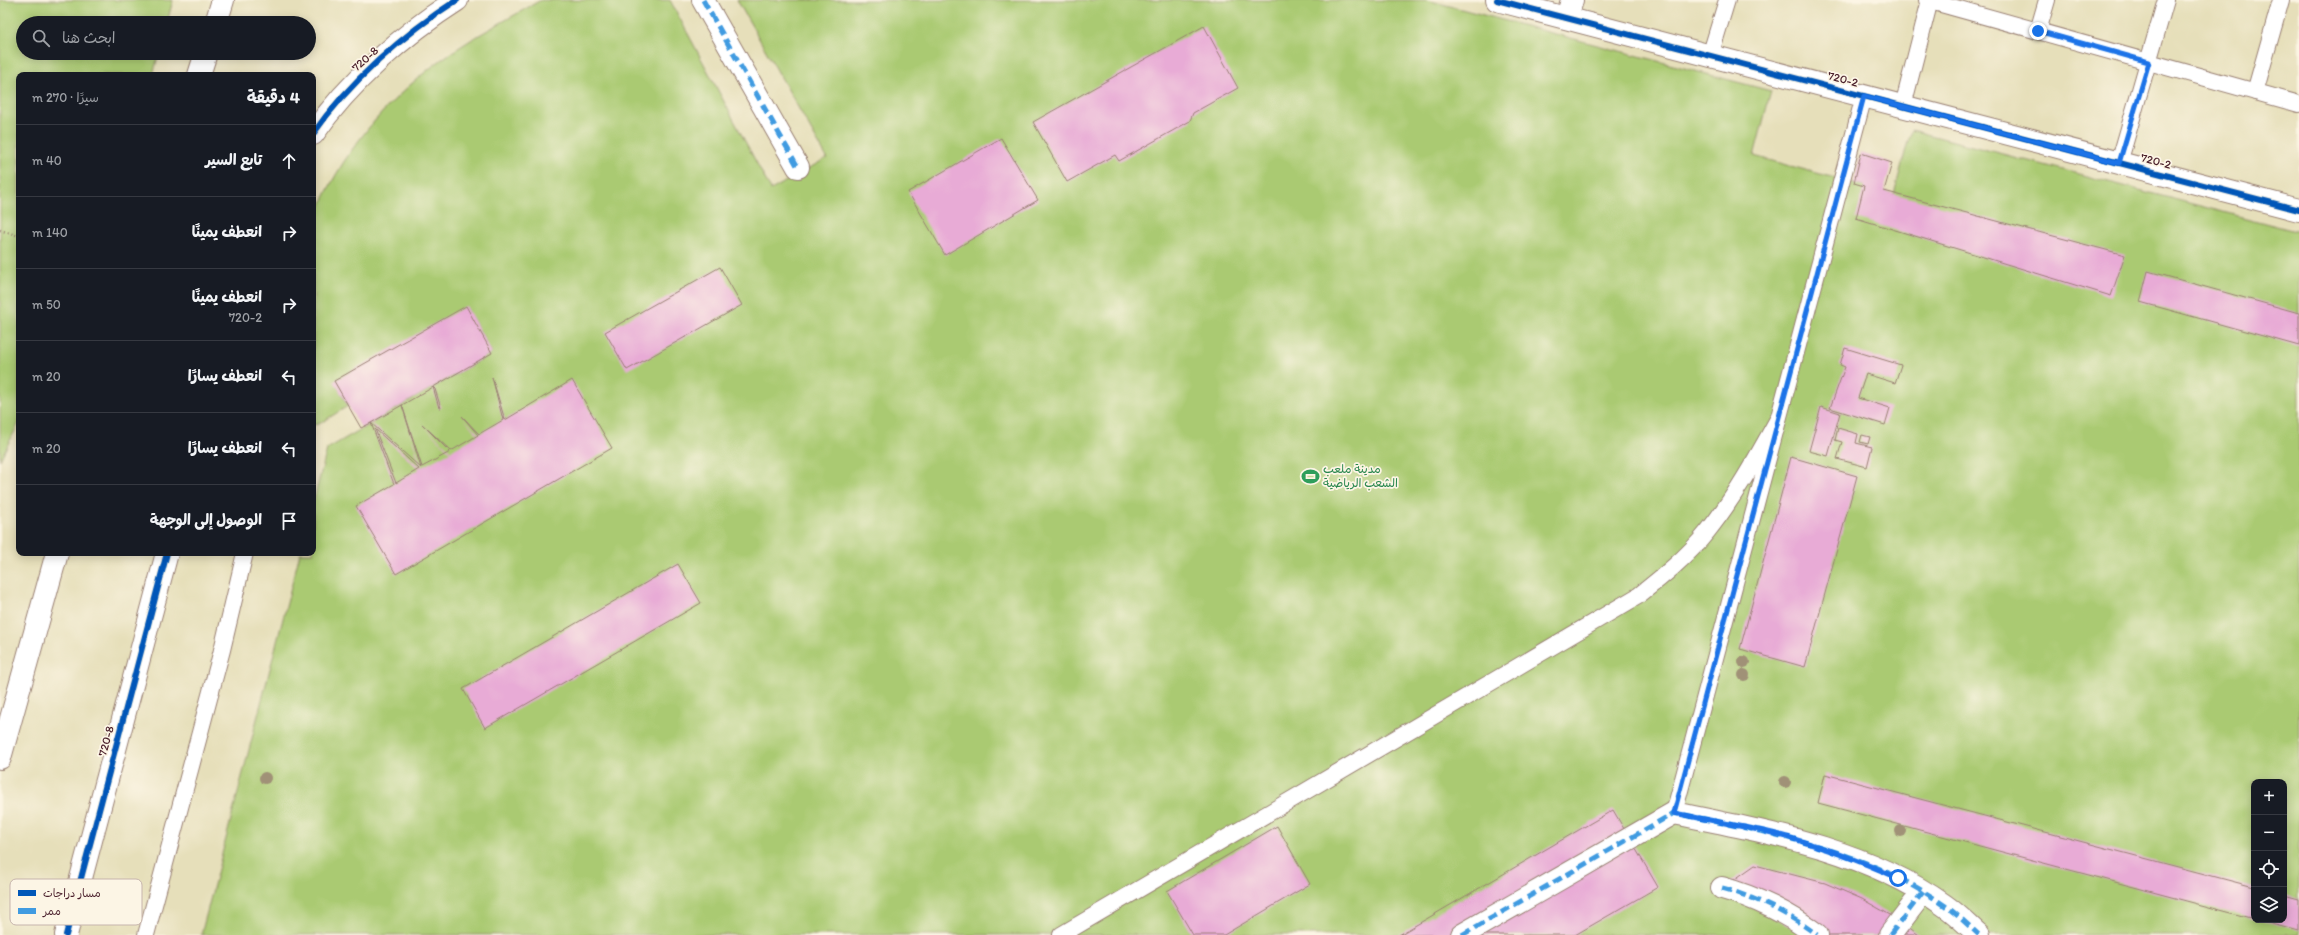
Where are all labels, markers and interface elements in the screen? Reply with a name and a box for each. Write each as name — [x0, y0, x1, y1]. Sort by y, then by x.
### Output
search box — [16, 16, 316, 60]
route end — [2029, 22, 2047, 40]
icon: search — [30, 27, 52, 49]
text: ابحث هنا — [62, 29, 116, 47]
street label: 720-8 — [349, 43, 382, 75]
street label: 720-2 — [1826, 68, 1860, 90]
text: 4 دقيقة — [247, 87, 300, 107]
text: سيرًا · 270 m — [32, 90, 99, 105]
icon: ahead — [278, 150, 300, 172]
street label: 720-2 — [2139, 150, 2173, 172]
text: تابع السير — [205, 151, 262, 169]
text: 40 m — [32, 153, 62, 168]
icon: right — [278, 222, 300, 244]
text: انعطف يمينًا — [192, 223, 262, 241]
text: 140 m — [32, 225, 68, 240]
text: انعطف يمينًا — [192, 288, 262, 306]
icon: right — [278, 294, 300, 316]
text: 50 m — [32, 297, 61, 312]
text: 720-2 — [229, 310, 262, 325]
icon: left — [278, 366, 300, 388]
text: انعطف يسارًا — [188, 367, 262, 385]
text: 20 m — [32, 369, 61, 384]
icon: left — [278, 438, 300, 460]
text: انعطف يسارًا — [188, 439, 262, 457]
text: 20 m — [32, 441, 61, 456]
place label: مدينة ملعب الشعب الرياضية — [1323, 462, 1398, 491]
sports icon: مدينة ملعب الشعب الرياضية — [1300, 466, 1320, 486]
icon: arrive — [278, 510, 300, 532]
text: الوصول إلى الوجهة — [150, 511, 262, 529]
street label: 720-8 — [95, 724, 117, 758]
map controls — [2251, 779, 2287, 923]
button: + — [2251, 779, 2287, 815]
button: − — [2251, 815, 2287, 851]
button: locate — [2251, 851, 2287, 887]
route start — [1889, 869, 1907, 887]
legend — [10, 879, 142, 925]
text: مسار دراجات — [43, 887, 101, 900]
button: layers — [2251, 887, 2287, 923]
text: ممر — [42, 905, 61, 918]

